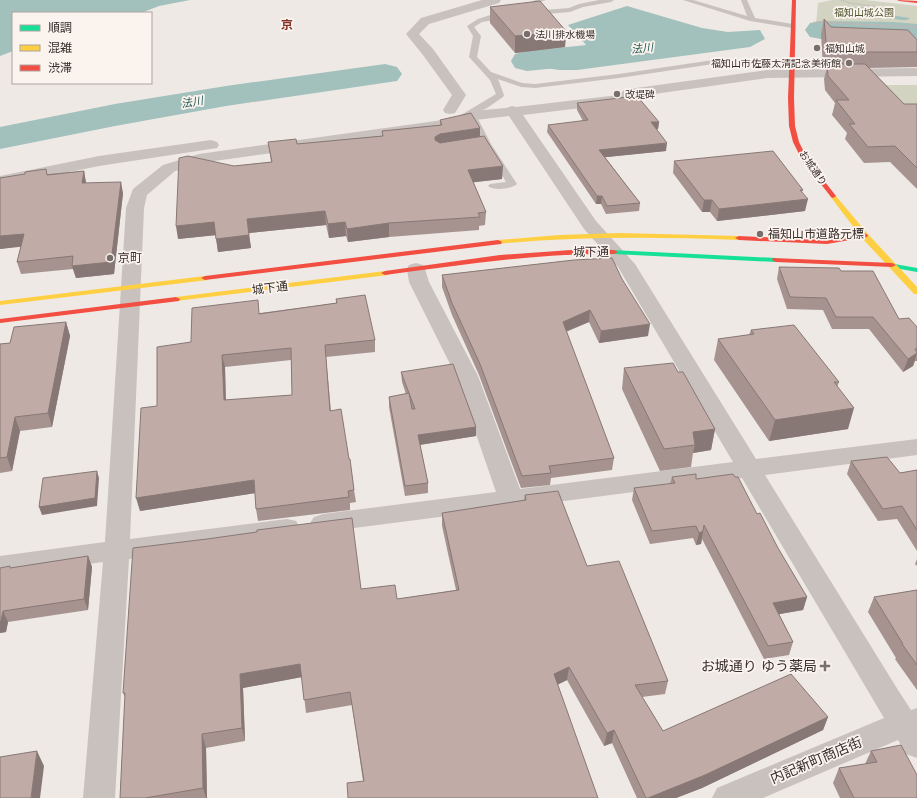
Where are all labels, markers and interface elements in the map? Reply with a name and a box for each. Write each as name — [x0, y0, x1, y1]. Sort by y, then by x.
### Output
park label: 福知山城公園 — [834, 5, 894, 20]
legend — [12, 12, 152, 84]
district label: 京 — [281, 16, 293, 34]
text: 順調 — [48, 19, 72, 37]
place label: 法川排水機場 — [535, 27, 595, 42]
marker: 法川排水機場 — [522, 29, 532, 39]
text: 混雑 — [48, 39, 72, 57]
water label: 法川 — [630, 39, 655, 57]
place label: 福知山城 — [825, 41, 865, 56]
marker: 福知山城 — [812, 43, 822, 53]
place label: 福知山市佐藤太清記念美術館 — [711, 56, 841, 71]
marker: 福知山市佐藤太清記念美術館 — [844, 58, 854, 68]
text: 渋滞 — [48, 59, 72, 77]
place label: 改堤碑 — [625, 87, 655, 102]
marker: 改堤碑 — [612, 89, 622, 99]
water label: 法川 — [180, 92, 205, 112]
street label: お城通り — [795, 147, 831, 189]
place label: 福知山市道路元標 — [768, 225, 864, 243]
marker: 福知山市道路元標 — [755, 229, 765, 239]
street label: 城下通 — [573, 243, 609, 261]
place label: 京町 — [118, 249, 142, 267]
marker: 京町 — [105, 253, 115, 263]
street label: 城下通 — [251, 277, 289, 299]
place label: お城通り ゆう薬局 — [701, 656, 817, 676]
marker: お城通り ゆう薬局 — [820, 661, 830, 671]
street label: 内記新町商店街 — [767, 732, 865, 788]

